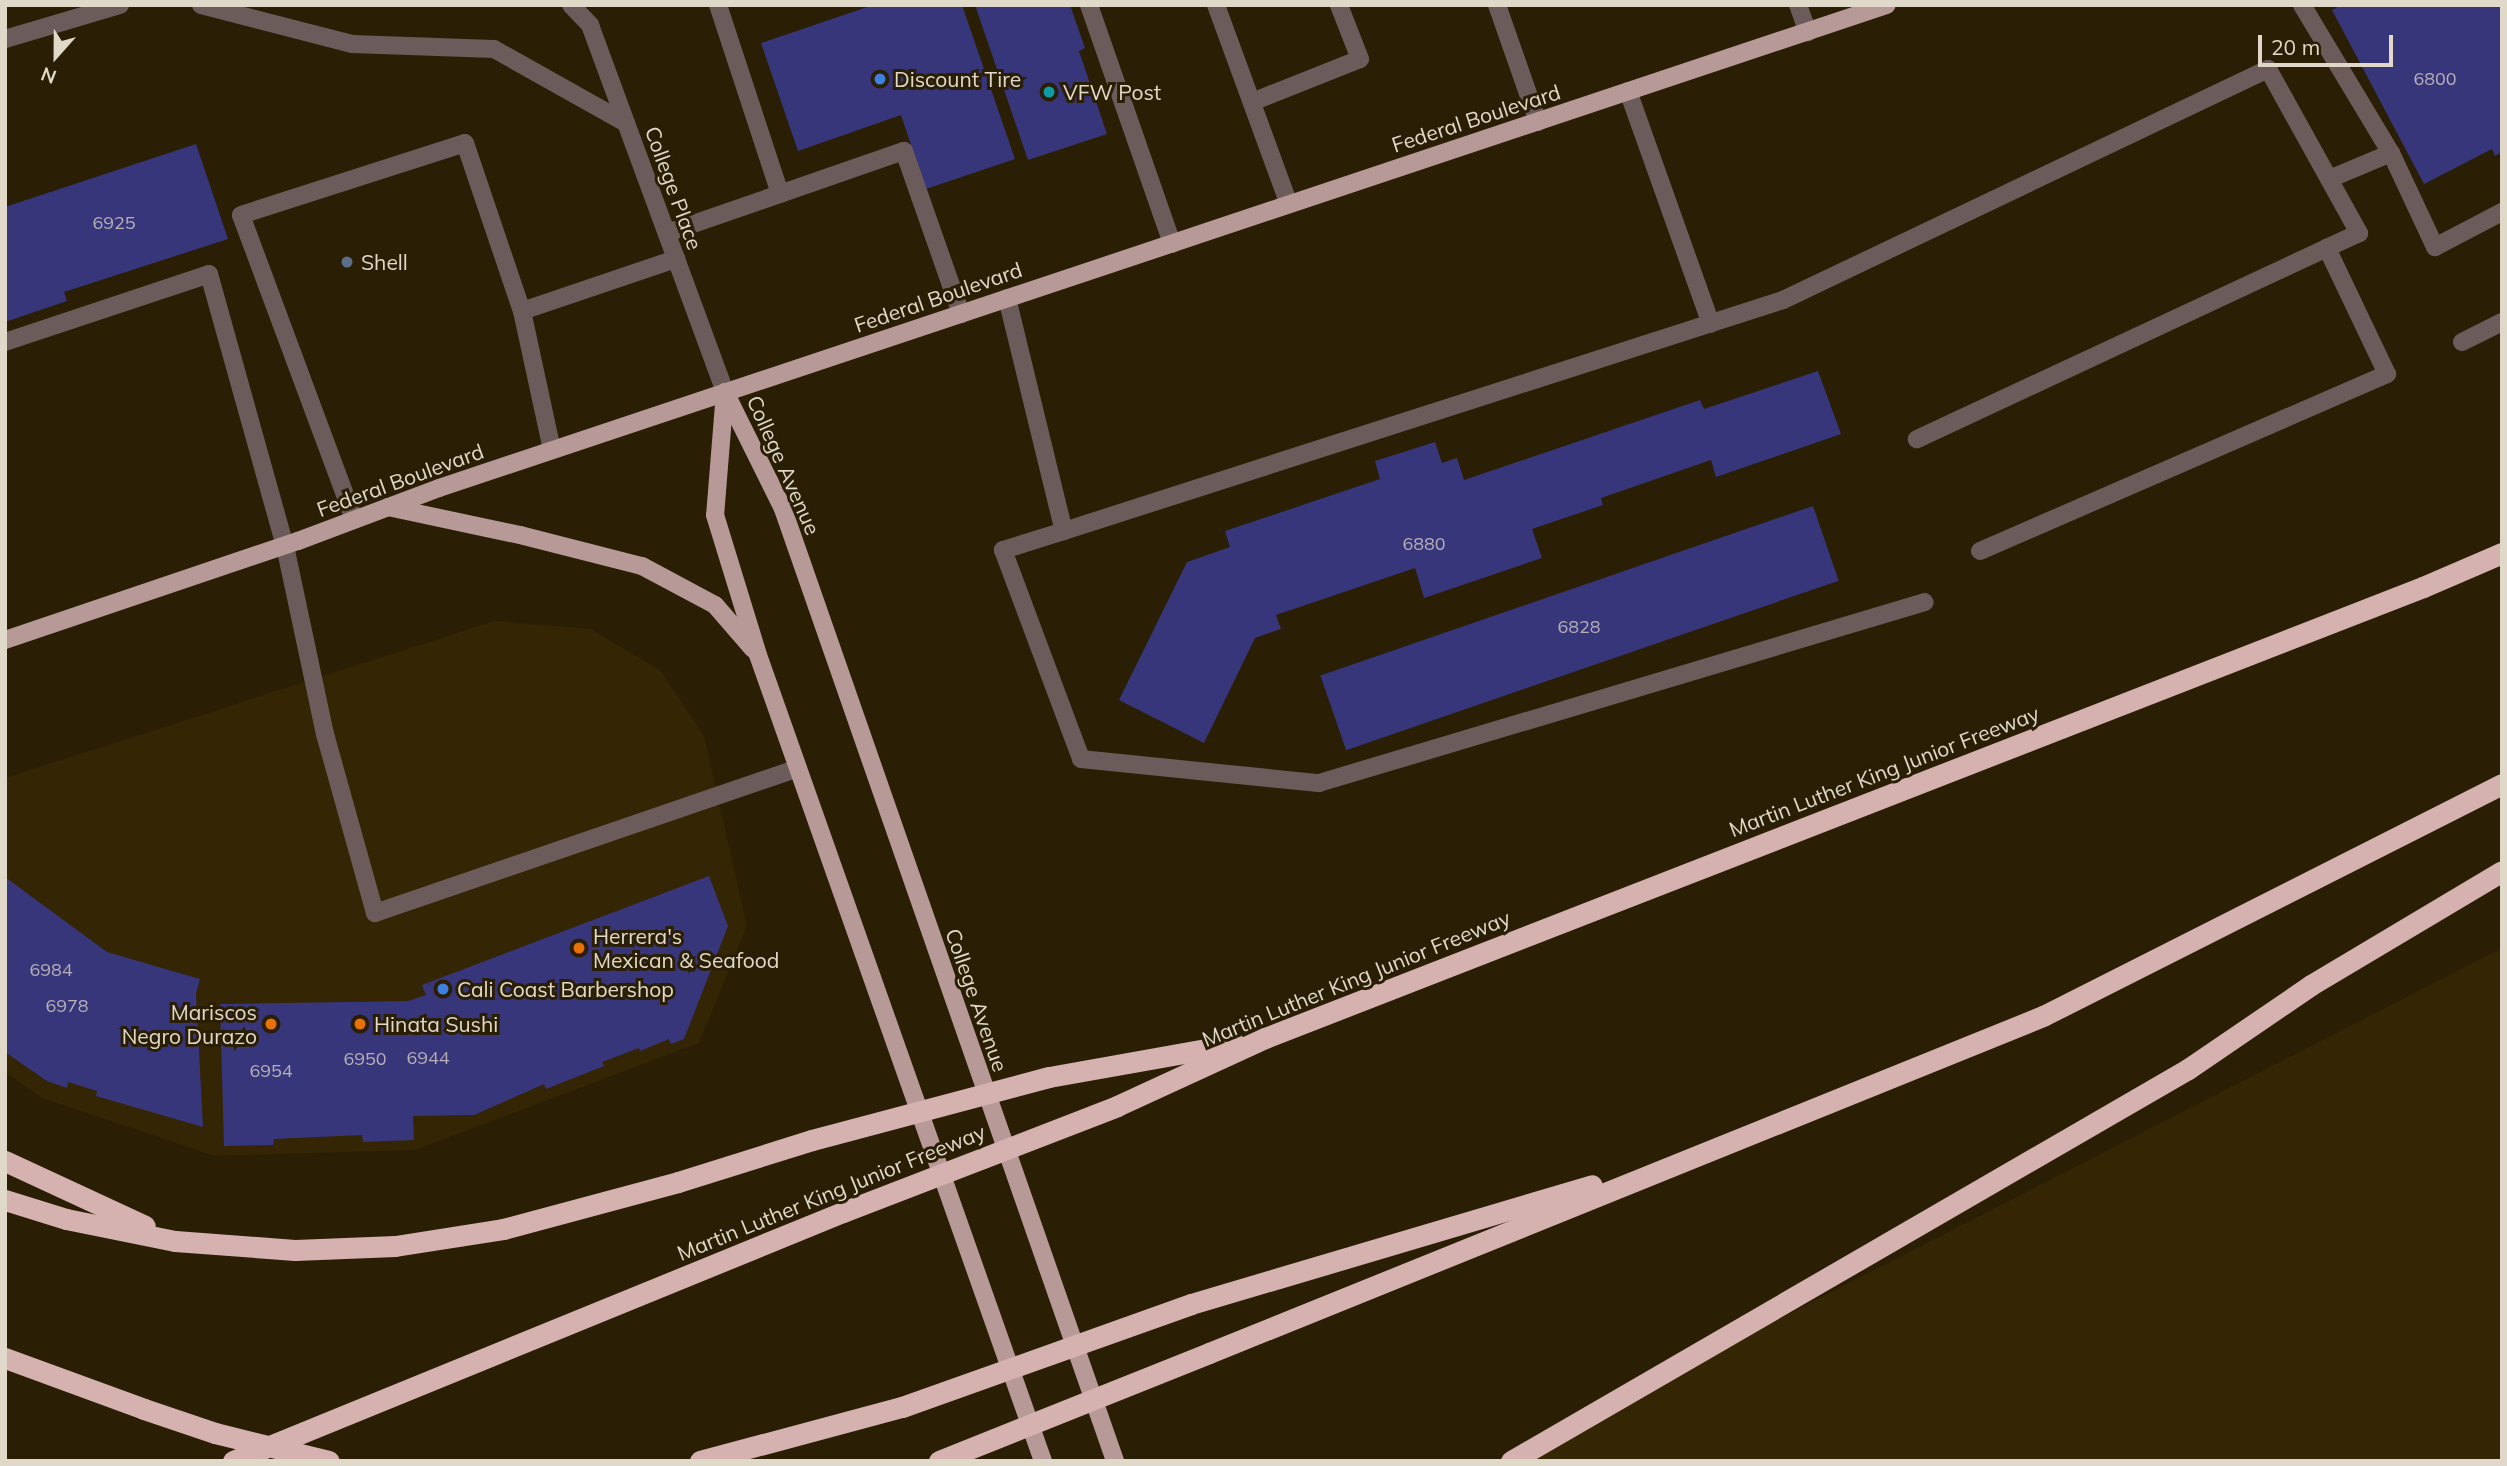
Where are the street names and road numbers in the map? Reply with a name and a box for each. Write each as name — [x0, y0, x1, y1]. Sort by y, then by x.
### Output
street label: Federal Boulevard — [1389, 79, 1563, 157]
street label: College Place — [640, 123, 708, 253]
street label: Federal Boulevard — [851, 256, 1025, 338]
street label: College Avenue — [742, 391, 826, 539]
street label: Federal Boulevard — [313, 438, 487, 522]
street label: Martin Luther King Junior Freeway — [1725, 700, 2043, 842]
street label: Martin Luther King Junior Freeway — [1198, 904, 1514, 1052]
street label: College Avenue — [941, 925, 1013, 1075]
street label: Martin Luther King Junior Freeway — [673, 1118, 989, 1266]

